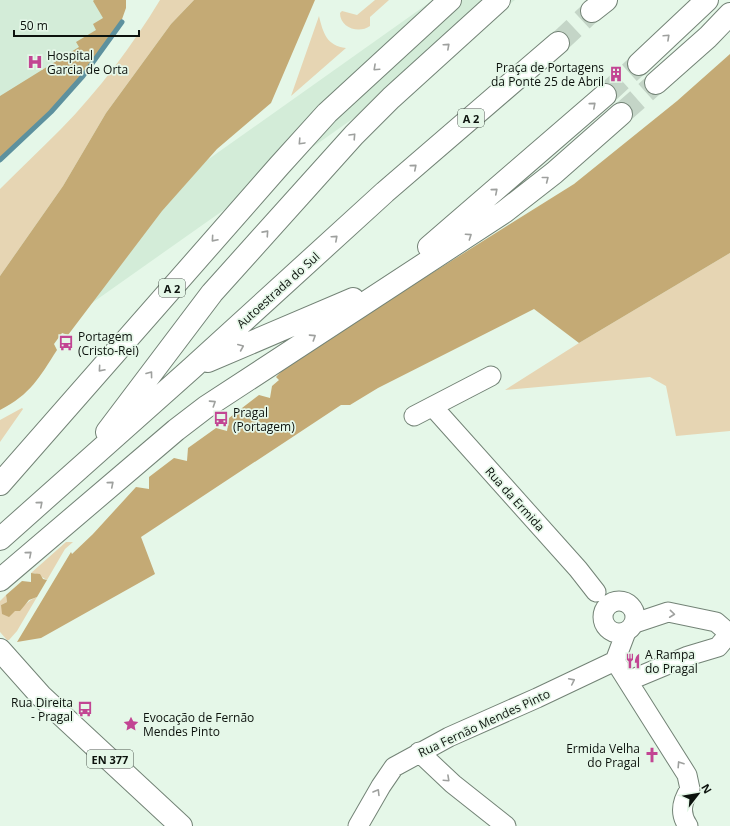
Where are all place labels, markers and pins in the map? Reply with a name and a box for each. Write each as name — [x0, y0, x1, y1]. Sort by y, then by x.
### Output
place label: Hospital Garcia de Orta — [47, 47, 128, 78]
hospital icon: Hospital Garcia de Orta — [26, 53, 44, 71]
place label: Praça de Portagens da Ponte 25 de Abril — [491, 59, 604, 90]
building icon: Praça de Portagens da Ponte 25 de Abril — [607, 65, 625, 83]
place label: Portagem (Cristo-Rei) — [78, 328, 139, 359]
bus stop icon: Portagem (Cristo-Rei) — [57, 334, 75, 352]
place label: Pragal (Portagem) — [233, 404, 295, 435]
bus stop icon: Pragal (Portagem) — [212, 410, 230, 428]
place label: A Rampa do Pragal — [645, 646, 698, 677]
restaurant icon: A Rampa do Pragal — [624, 652, 642, 670]
place label: Rua Direita - Pragal — [11, 694, 73, 725]
bus stop icon: Rua Direita - Pragal — [76, 700, 94, 718]
place label: Evocação de Fernão Mendes Pinto — [143, 709, 254, 740]
place icon: Evocação de Fernão Mendes Pinto — [122, 715, 140, 733]
place label: Ermida Velha do Pragal — [566, 740, 640, 771]
church icon: Ermida Velha do Pragal — [643, 746, 661, 764]

